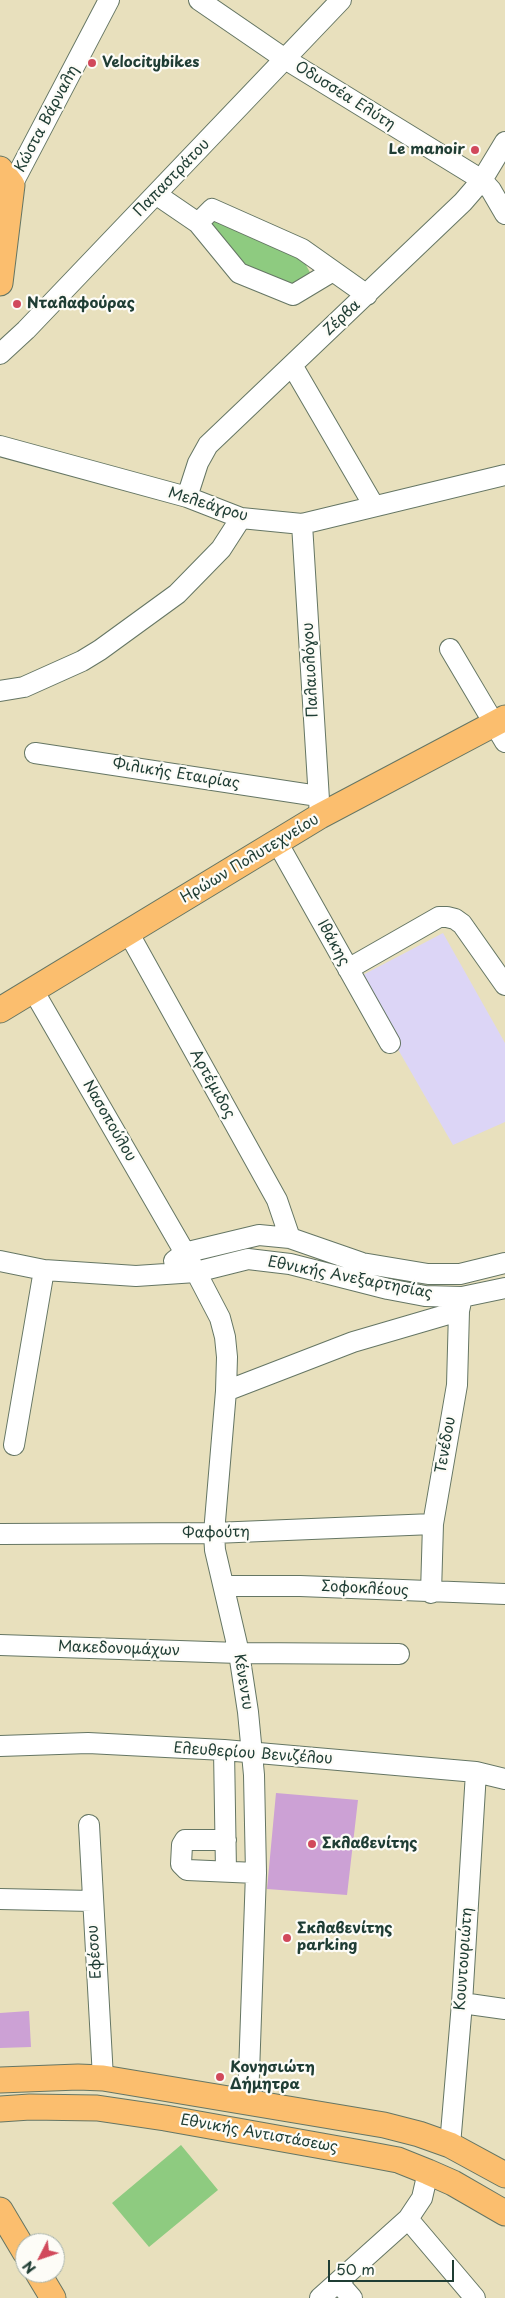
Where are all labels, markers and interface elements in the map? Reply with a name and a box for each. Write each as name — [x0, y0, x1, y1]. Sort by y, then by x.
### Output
place label: Velocitybikes — [102, 54, 200, 72]
marker: Velocitybikes — [86, 57, 98, 69]
street label: Οδυσσέα Ελύτη — [291, 58, 399, 134]
street label: Κώστα Βάρναλη — [11, 63, 83, 175]
street label: Παπαστράτου — [130, 135, 214, 221]
place label: Le manoir — [389, 141, 465, 159]
marker: Le manoir — [469, 144, 481, 156]
place label: Νταλαφούρας — [27, 295, 135, 313]
street label: Ζέρβα — [320, 296, 364, 340]
marker: Νταλαφούρας — [11, 298, 23, 310]
street label: Μελεάγρου — [166, 484, 250, 526]
street label: Παλαιολόγου — [300, 622, 322, 718]
street label: Φιλικής Εταιρίας — [111, 755, 241, 793]
street label: Ηρώων Πολυτεχνείου — [178, 811, 322, 907]
street label: Ιθάκης — [313, 917, 353, 969]
street label: Αρτέμιδος — [186, 1046, 238, 1122]
street label: Νασοπούλου — [78, 1077, 140, 1165]
street label: Εθνικής Ανεξαρτησίας — [266, 1253, 434, 1303]
street label: Τενέδου — [432, 1415, 460, 1475]
street label: Φαφούτη — [182, 1523, 250, 1543]
street label: Σοφοκλέους — [321, 1578, 409, 1600]
street label: Μακεδονομάχων — [58, 1638, 180, 1660]
street label: Κένεντυ — [230, 1653, 256, 1711]
street label: Ελευθερίου Βενιζέλου — [173, 1739, 333, 1769]
place label: Σκλαβενίτης — [322, 1835, 417, 1853]
marker: Σκλαβενίτης — [306, 1838, 318, 1850]
street label: Κουντουριώτη — [451, 1907, 477, 2011]
place label: Σκλαβενίτης parking — [297, 1920, 392, 1955]
street label: Εφέσου — [84, 1924, 106, 1980]
marker: Σκλαβενίτης parking — [281, 1932, 293, 1944]
place label: Κονησιώτη Δήμητρα — [230, 2059, 315, 2094]
marker: Κονησιώτη Δήμητρα — [214, 2071, 226, 2083]
street label: Εθνικής Αντιστάσεως — [179, 2111, 339, 2157]
north arrow — [15, 2233, 65, 2283]
scale bar — [330, 2250, 456, 2282]
text: N — [17, 2256, 41, 2279]
text: 50 m — [336, 2257, 375, 2280]

